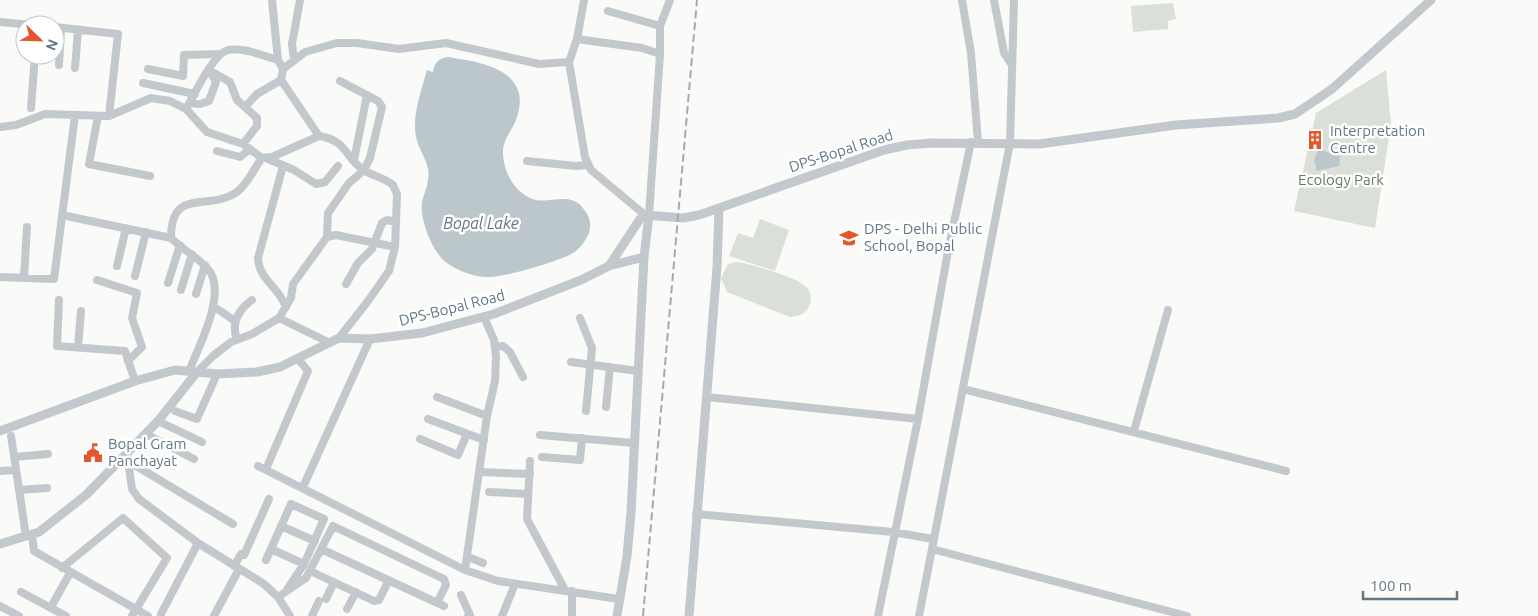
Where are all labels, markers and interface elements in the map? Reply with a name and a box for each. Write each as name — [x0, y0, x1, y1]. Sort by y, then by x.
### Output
north arrow — [15, 15, 65, 65]
text: N — [43, 37, 61, 53]
place label: Interpretation Centre — [1330, 122, 1425, 156]
street label: DPS-Bopal Road — [787, 126, 895, 175]
building icon: Interpretation Centre — [1304, 129, 1326, 151]
park label: Ecology Park — [1298, 171, 1384, 188]
water label: Bopal Lake — [443, 214, 519, 232]
place label: DPS - Delhi Public School, Bopal — [864, 220, 982, 254]
school or university icon: DPS - Delhi Public School, Bopal — [838, 227, 860, 249]
street label: DPS-Bopal Road — [397, 286, 507, 329]
place label: Bopal Gram Panchayat — [108, 435, 186, 469]
public building icon: Bopal Gram Panchayat — [82, 442, 104, 464]
scale bar — [1363, 568, 1457, 600]
text: 100 m — [1370, 577, 1412, 594]

